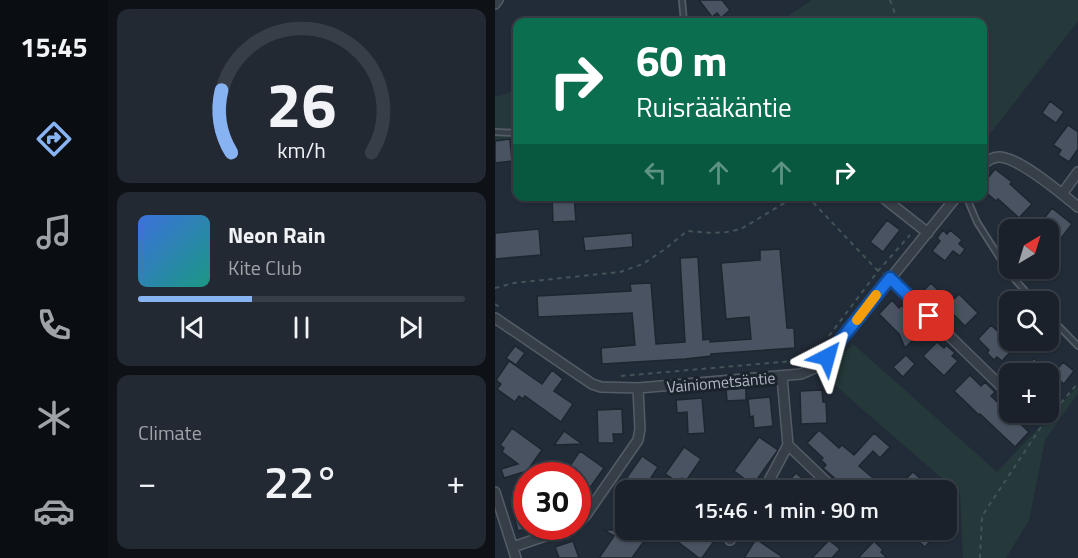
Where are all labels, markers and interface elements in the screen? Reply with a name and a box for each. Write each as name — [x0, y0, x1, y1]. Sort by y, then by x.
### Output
text: 15:45 — [20, 26, 88, 67]
text: 60 m — [636, 28, 728, 92]
icon: right — [537, 42, 615, 120]
text: 26 — [267, 56, 336, 151]
text: Ruisrääkäntie — [636, 86, 792, 127]
icon: directions — [33, 118, 75, 160]
text: km/h — [277, 134, 326, 166]
icon: left — [639, 156, 672, 189]
icon: ahead — [702, 156, 735, 189]
icon: ahead — [765, 156, 798, 189]
icon: right — [828, 156, 861, 189]
icon: music — [33, 211, 75, 253]
text: Neon Rain — [228, 218, 326, 252]
north arrow — [999, 219, 1059, 279]
map controls — [999, 219, 1059, 423]
text: Kite Club — [228, 252, 302, 283]
pin — [903, 290, 954, 341]
button: search — [999, 291, 1059, 351]
icon: arrive — [912, 299, 945, 332]
icon: phone — [33, 304, 75, 346]
icon: previous — [176, 311, 209, 344]
icon: pause — [285, 311, 318, 344]
icon: next — [394, 311, 427, 344]
position arrow — [795, 325, 859, 389]
button: + — [999, 363, 1059, 423]
street label: Vainiometsäntie — [666, 365, 776, 399]
icon: climate — [33, 397, 75, 439]
text: Climate — [138, 417, 202, 448]
text: 22° — [264, 447, 339, 515]
text: − — [138, 457, 156, 507]
text: + — [447, 457, 465, 507]
speed limit sign: 30 — [513, 462, 591, 540]
icon: car — [33, 490, 75, 532]
text: 15:46 · 1 min · 90 m — [693, 493, 879, 527]

